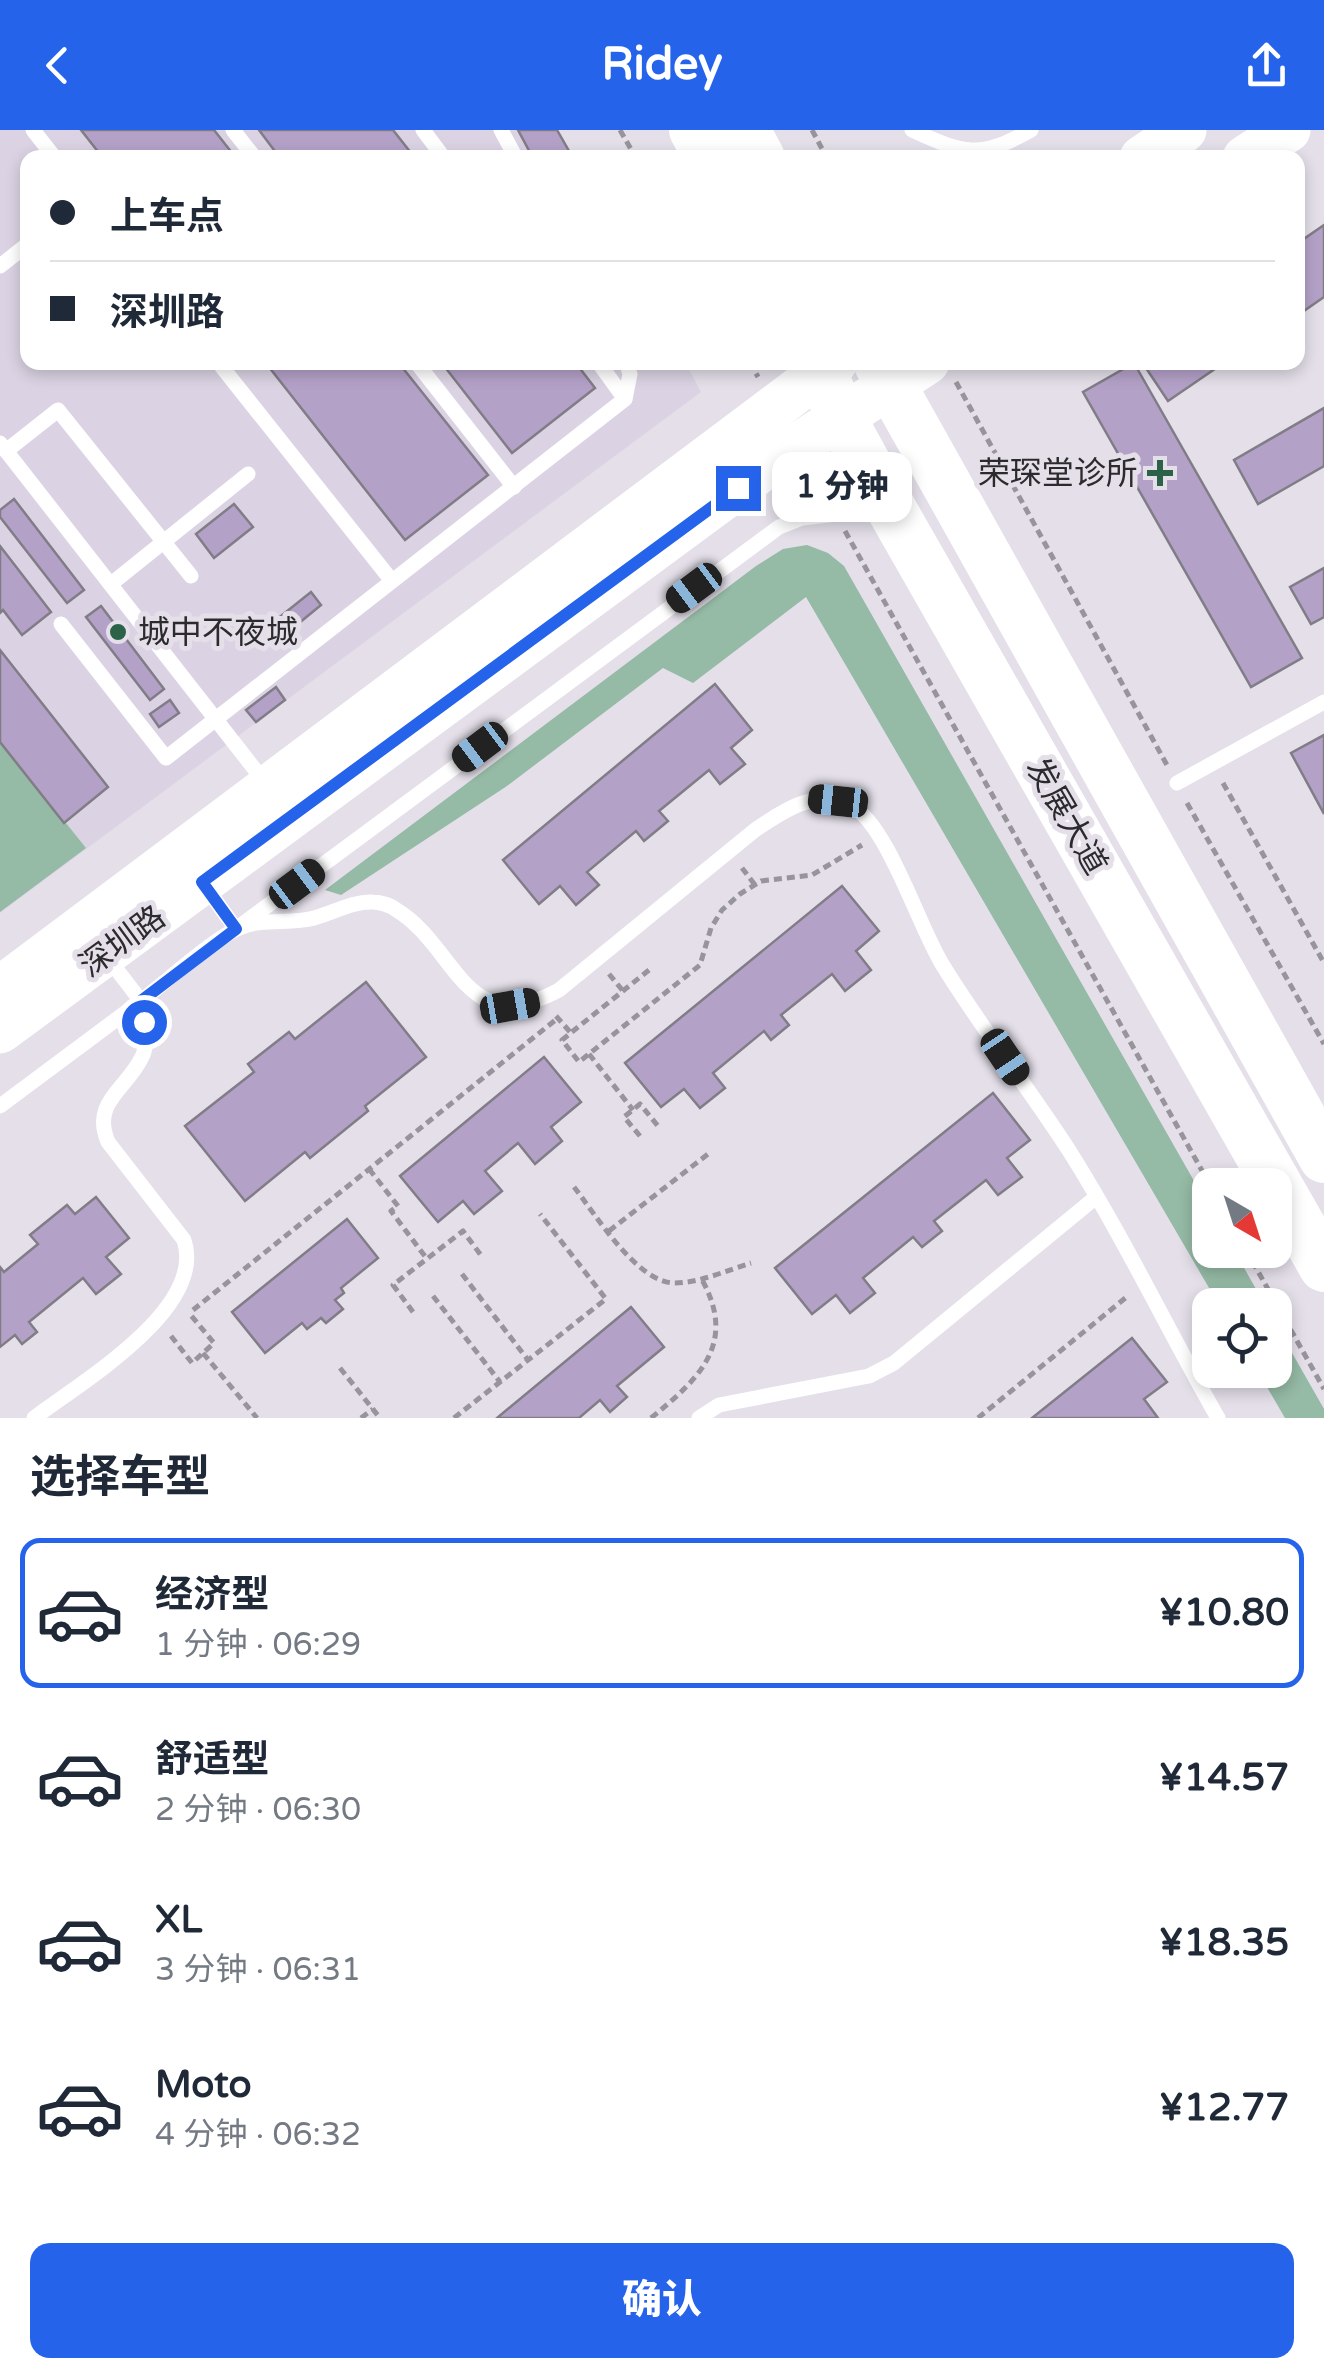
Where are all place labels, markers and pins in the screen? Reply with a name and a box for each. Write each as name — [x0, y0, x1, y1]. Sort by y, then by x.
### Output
place label: 荣琛堂诊所 — [978, 455, 1138, 493]
marker: 荣琛堂诊所 — [1147, 460, 1173, 486]
place label: 城中不夜城 — [138, 614, 298, 652]
marker: 城中不夜城 — [107, 621, 129, 643]

